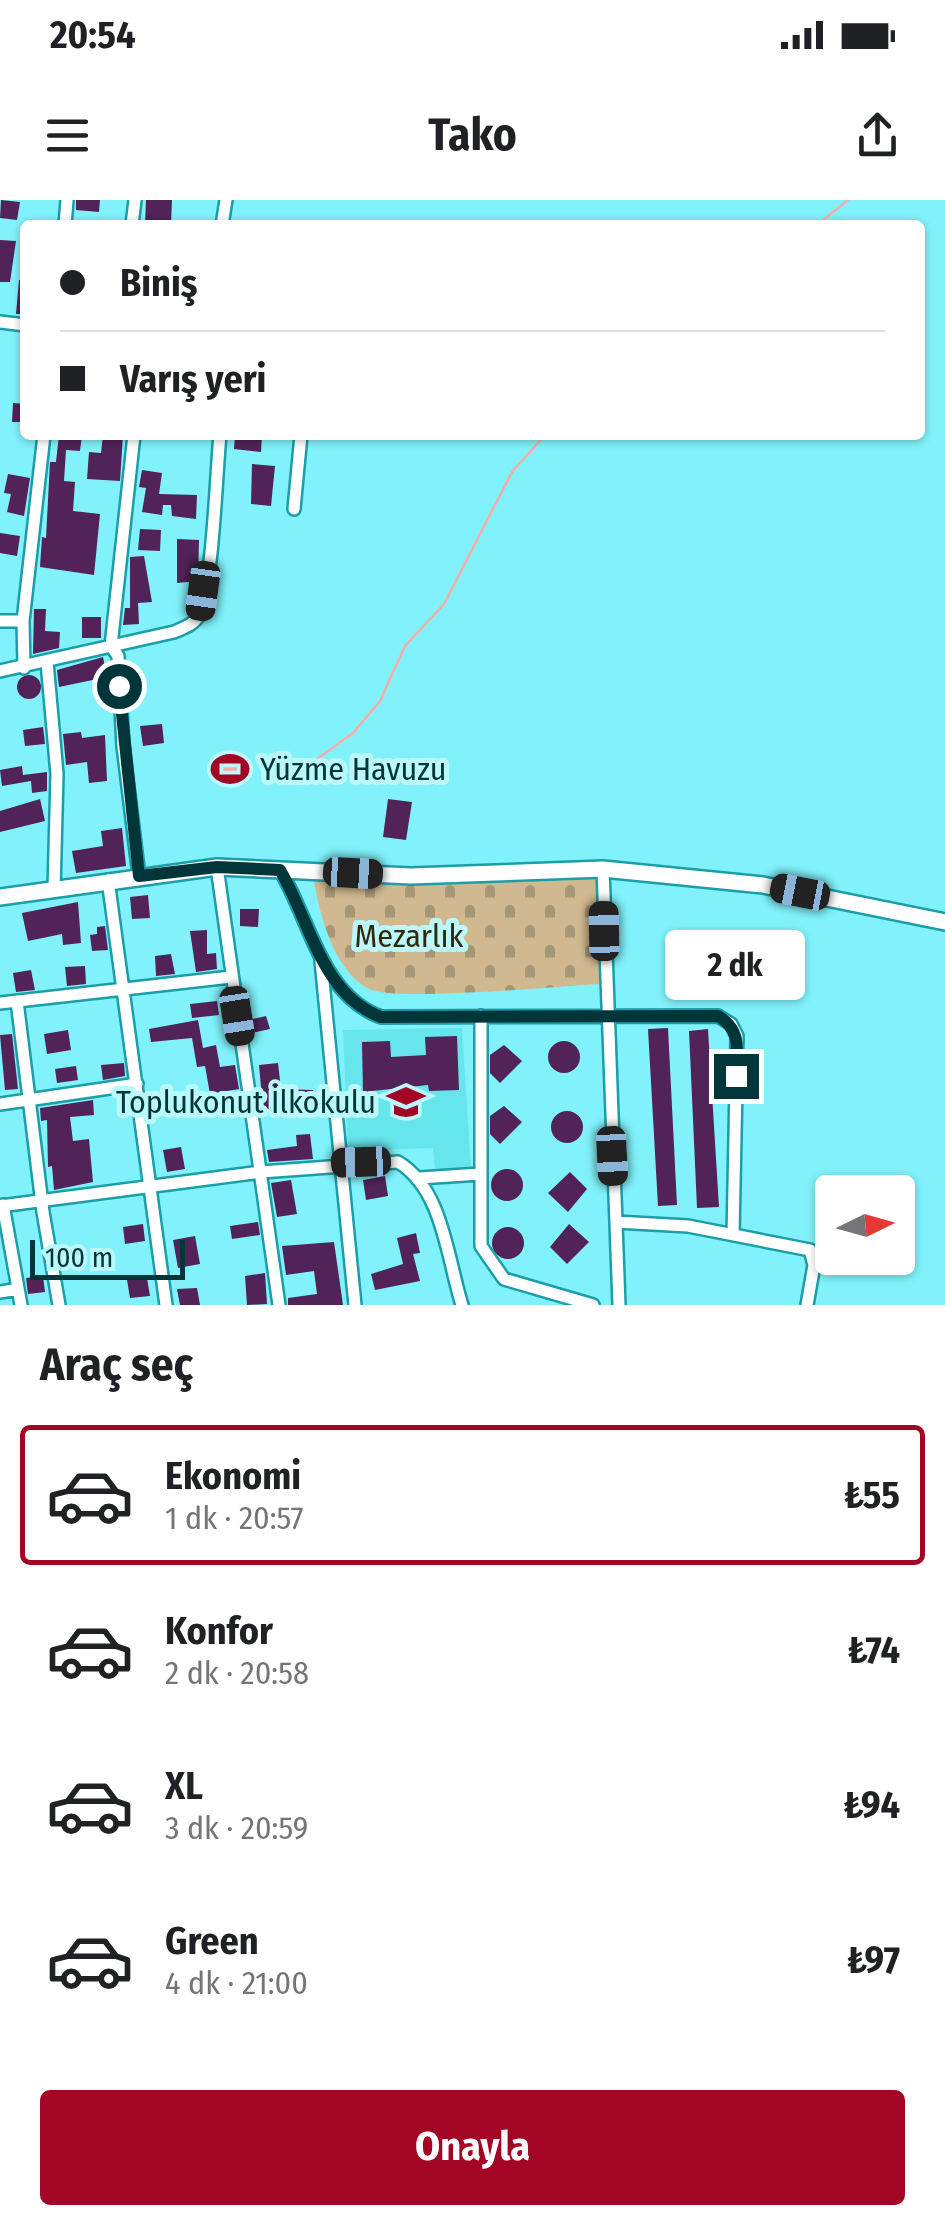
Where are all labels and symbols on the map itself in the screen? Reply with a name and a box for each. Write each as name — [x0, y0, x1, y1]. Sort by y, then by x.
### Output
car — [184, 559, 222, 623]
route start — [97, 664, 142, 709]
sports icon: Yüzme Havuzu — [209, 748, 251, 790]
place label: Yüzme Havuzu — [260, 750, 446, 788]
car — [322, 856, 384, 890]
car — [768, 872, 832, 912]
car — [588, 901, 620, 961]
park label: Mezarlık — [355, 917, 464, 955]
callout: 2 dk — [666, 931, 806, 1001]
car — [217, 984, 257, 1048]
route end — [714, 1054, 759, 1099]
school or university icon: Toplukonut İlkokulu — [385, 1081, 427, 1123]
place label: Toplukonut İlkokulu — [116, 1083, 376, 1121]
car — [595, 1125, 629, 1187]
car — [330, 1146, 392, 1178]
north arrow — [815, 1175, 915, 1275]
scale bar — [30, 1235, 185, 1280]

